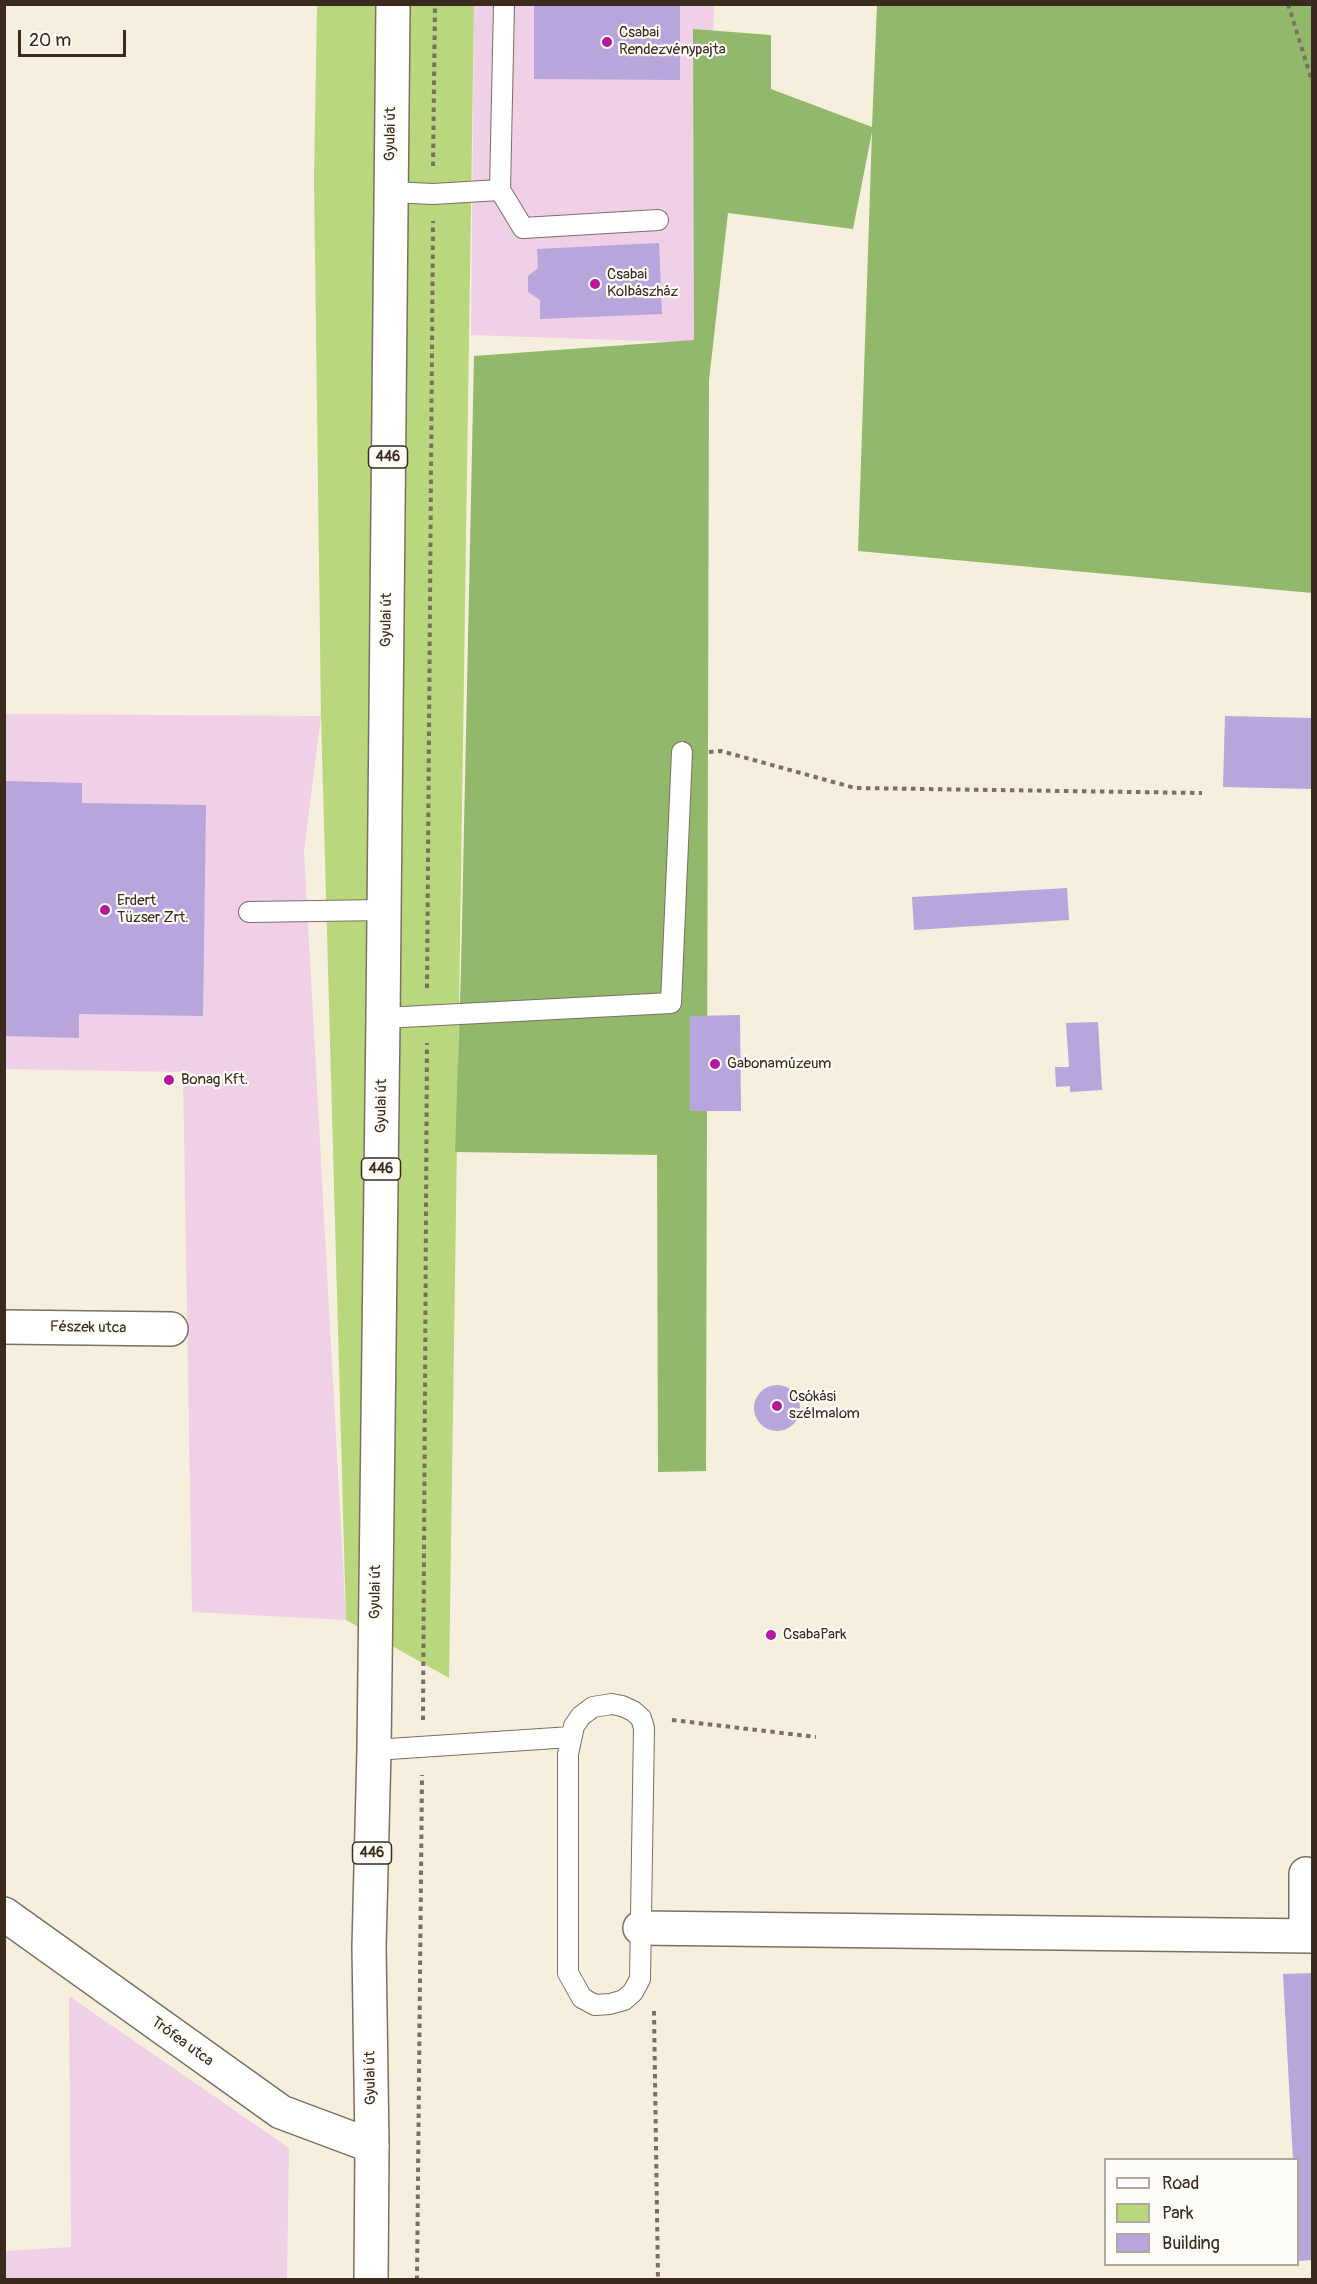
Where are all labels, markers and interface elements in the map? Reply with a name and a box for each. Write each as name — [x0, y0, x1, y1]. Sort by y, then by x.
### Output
scale bar — [21, 18, 129, 56]
place label: Csabai Rendezvénypajta — [619, 24, 726, 59]
text: 20 m — [29, 29, 71, 52]
marker: Csabai Rendezvénypajta — [600, 35, 614, 49]
street label: Gyulai út — [382, 107, 400, 161]
place label: Csabai Kolbászház — [607, 266, 678, 301]
marker: Csabai Kolbászház — [588, 277, 602, 291]
road number: 446 — [368, 446, 408, 468]
street label: Gyulai út — [378, 593, 396, 647]
place label: Erdert Tüzser Zrt. — [117, 892, 189, 927]
marker: Erdert Tüzser Zrt. — [98, 903, 112, 917]
place label: Gabonamúzeum — [727, 1055, 831, 1073]
marker: Gabonamúzeum — [708, 1057, 722, 1071]
place label: Bonag Kft. — [181, 1071, 248, 1089]
marker: Bonag Kft. — [162, 1073, 176, 1087]
street label: Gyulai út — [373, 1079, 391, 1133]
road number: 446 — [362, 1158, 400, 1180]
street label: Fészek utca — [50, 1318, 126, 1338]
place label: Csókási szélmalom — [789, 1388, 860, 1423]
marker: Csókási szélmalom — [770, 1399, 784, 1413]
street label: Gyulai út — [367, 1565, 385, 1619]
place label: CsabaPark — [783, 1626, 847, 1644]
marker: CsabaPark — [764, 1628, 778, 1642]
road number: 446 — [352, 1842, 392, 1864]
street label: Trófea utca — [147, 2013, 217, 2071]
street label: Gyulai út — [362, 2051, 380, 2105]
legend — [1104, 2158, 1299, 2266]
text: Road — [1162, 2172, 1199, 2195]
text: Park — [1162, 2202, 1194, 2225]
text: Building — [1162, 2232, 1220, 2255]

